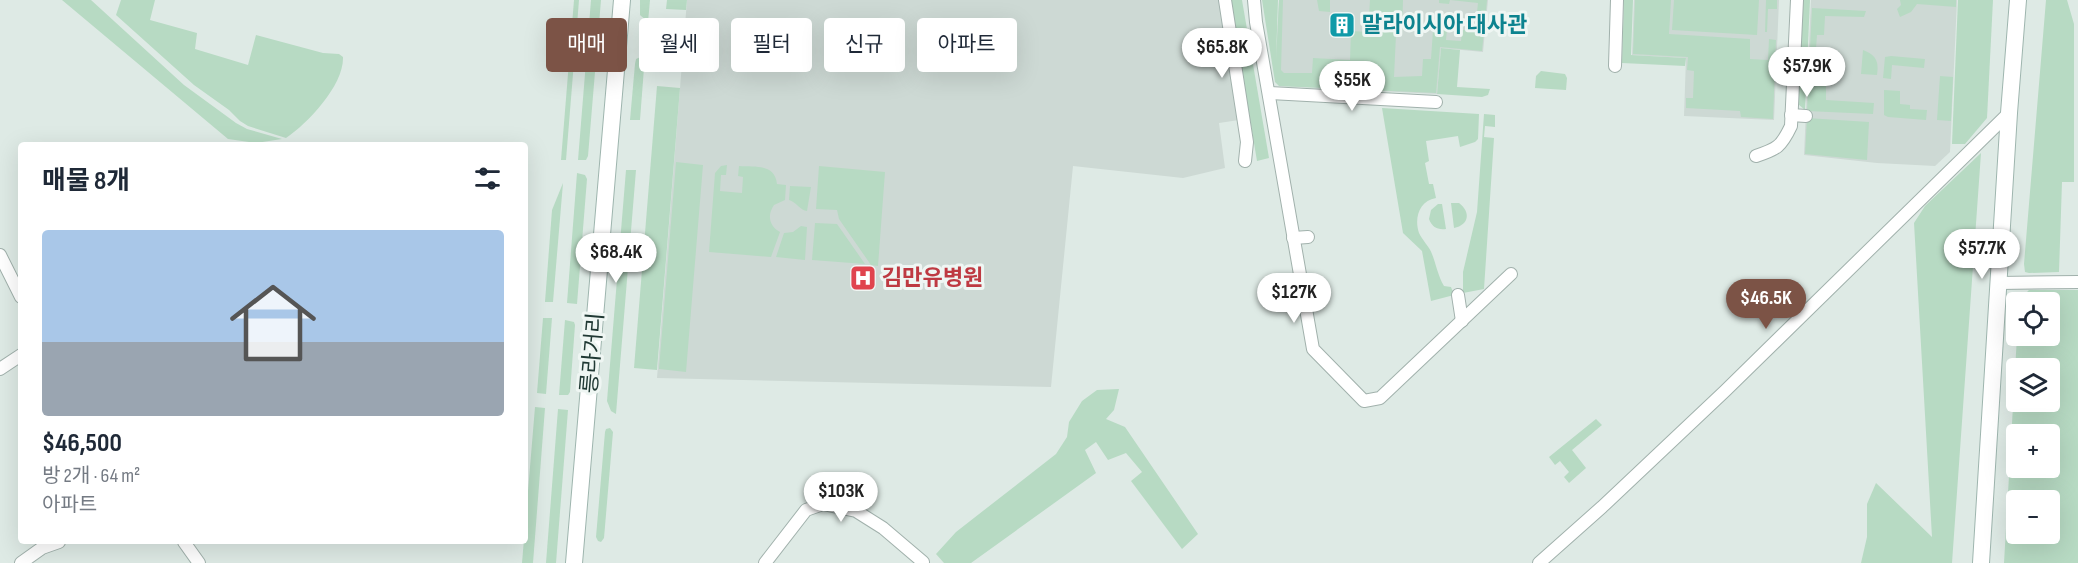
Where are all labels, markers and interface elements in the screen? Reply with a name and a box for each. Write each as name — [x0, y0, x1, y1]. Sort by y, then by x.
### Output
building icon: 말라이시아 대사관 — [1327, 10, 1357, 40]
place label: 말라이시아 대사관 — [1362, 12, 1527, 39]
chip: 매매 — [546, 18, 627, 72]
chip: 월세 — [639, 18, 719, 72]
chip: 필터 — [731, 18, 812, 72]
chip: 신규 — [824, 18, 905, 72]
chip: 아파트 — [917, 18, 1017, 72]
pin: $65.8K — [1173, 28, 1271, 79]
text: $65.8K — [1196, 35, 1248, 59]
pin: $57.9K — [1758, 47, 1856, 98]
text: $57.9K — [1782, 54, 1832, 78]
pin: $55K — [1316, 61, 1388, 112]
text: $55K — [1333, 68, 1371, 92]
icon: filters — [471, 162, 504, 195]
text: 매물 8개 — [42, 166, 130, 197]
pin: $57.7K — [1933, 229, 2031, 280]
pin: $68.4K — [567, 233, 665, 284]
text: $57.7K — [1958, 236, 2006, 260]
text: $68.4K — [590, 240, 642, 264]
hospital icon: 김만유병원 — [848, 263, 878, 293]
place label: 김만유병원 — [882, 265, 983, 292]
icon: home — [219, 269, 327, 377]
pin: $127K — [1252, 273, 1336, 324]
pin: $46.5K — [1717, 279, 1815, 330]
text: $127K — [1271, 280, 1317, 304]
text: $46.5K — [1740, 286, 1792, 310]
map controls — [2006, 292, 2060, 544]
button: locate — [2006, 292, 2060, 346]
street label: 릉라거리 — [576, 311, 610, 395]
button: layers — [2006, 358, 2060, 412]
button: + — [2006, 424, 2060, 478]
text: $46,500 — [42, 428, 122, 459]
text: 방 2개 · 64 m² — [42, 464, 140, 488]
pin: $103K — [799, 472, 883, 523]
text: $103K — [818, 479, 864, 503]
button: − — [2006, 490, 2060, 544]
text: 아파트 — [42, 493, 97, 517]

